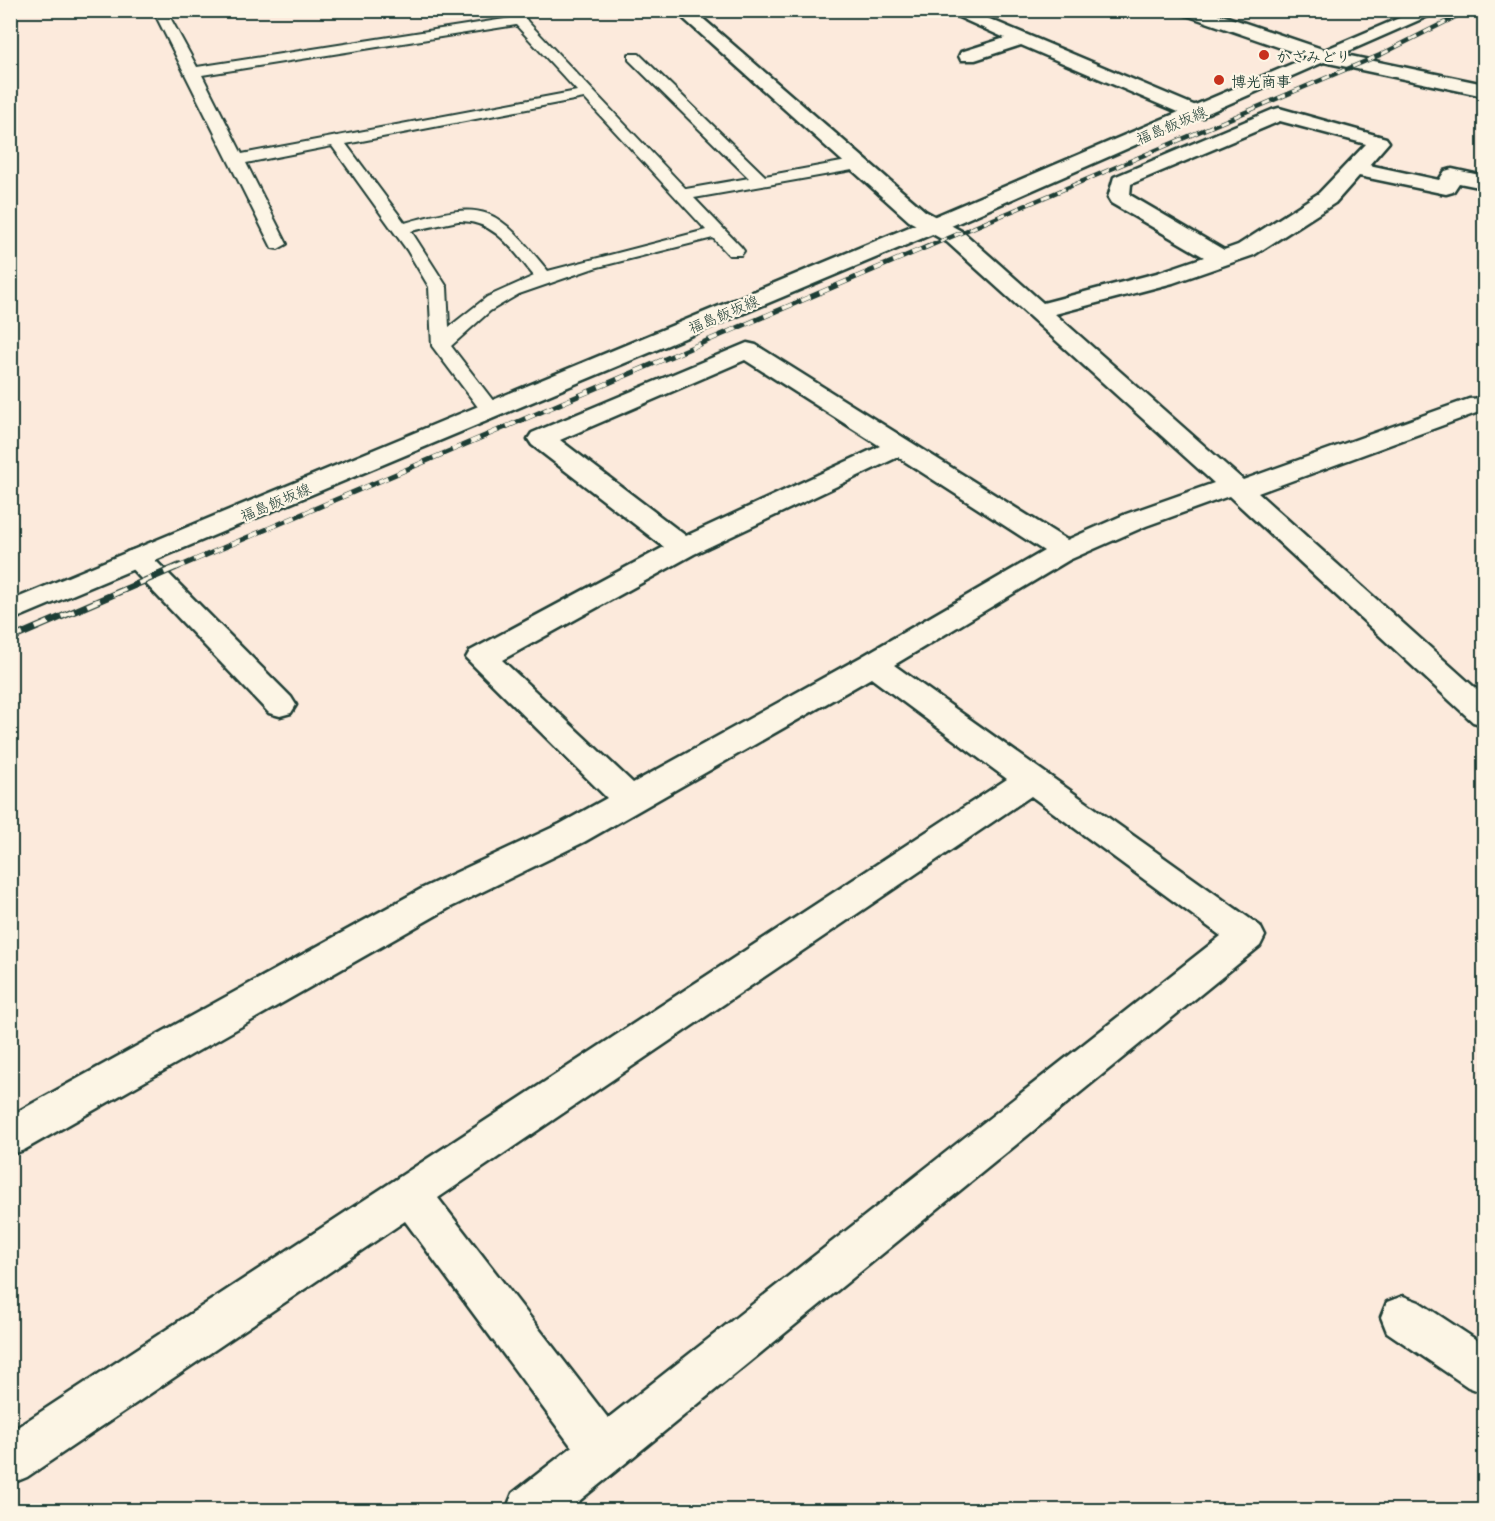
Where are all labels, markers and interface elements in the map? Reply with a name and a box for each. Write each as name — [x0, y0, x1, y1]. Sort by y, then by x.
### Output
place label: かざみどり — [1276, 44, 1351, 67]
marker: かざみどり — [1257, 48, 1271, 62]
place label: 博光商事 — [1231, 69, 1291, 92]
marker: 博光商事 — [1212, 73, 1226, 87]
street label: 福島飯坂線 — [1132, 99, 1210, 149]
street label: 福島飯坂線 — [684, 288, 762, 338]
street label: 福島飯坂線 — [236, 476, 314, 526]

